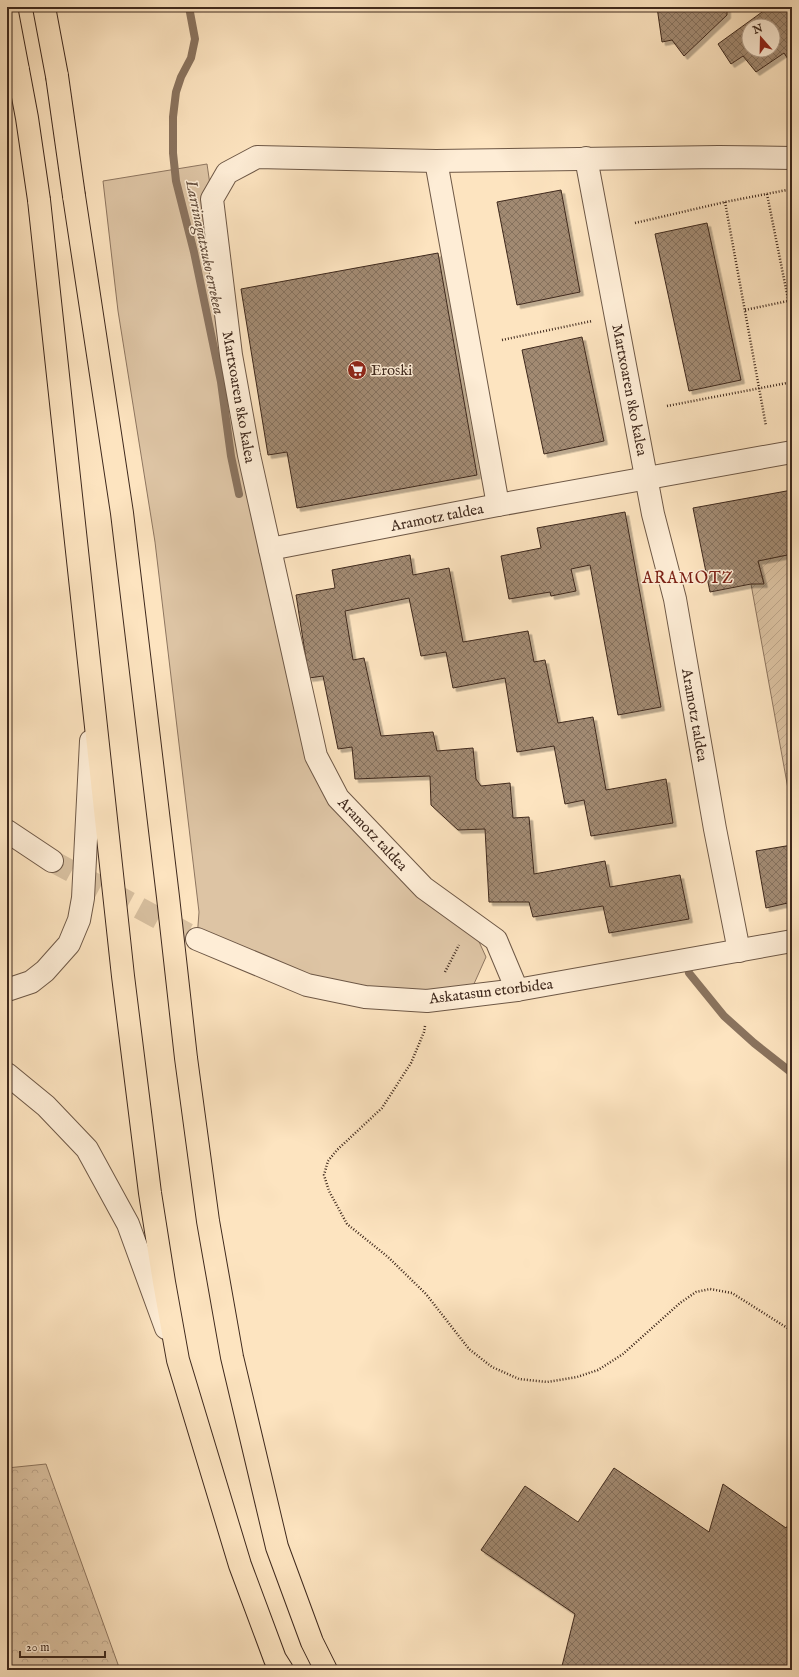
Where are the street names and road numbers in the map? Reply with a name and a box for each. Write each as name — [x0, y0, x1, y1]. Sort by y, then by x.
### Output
street label: Martxoaren 8ko kalea — [607, 323, 652, 458]
street label: Martxoaren 8ko kalea — [218, 330, 260, 465]
street label: Aramotz taldea — [388, 499, 486, 536]
street label: Aramotz taldea — [677, 666, 712, 764]
street label: Aramotz taldea — [333, 793, 412, 876]
street label: Askatasun etorbidea — [427, 974, 555, 1009]

